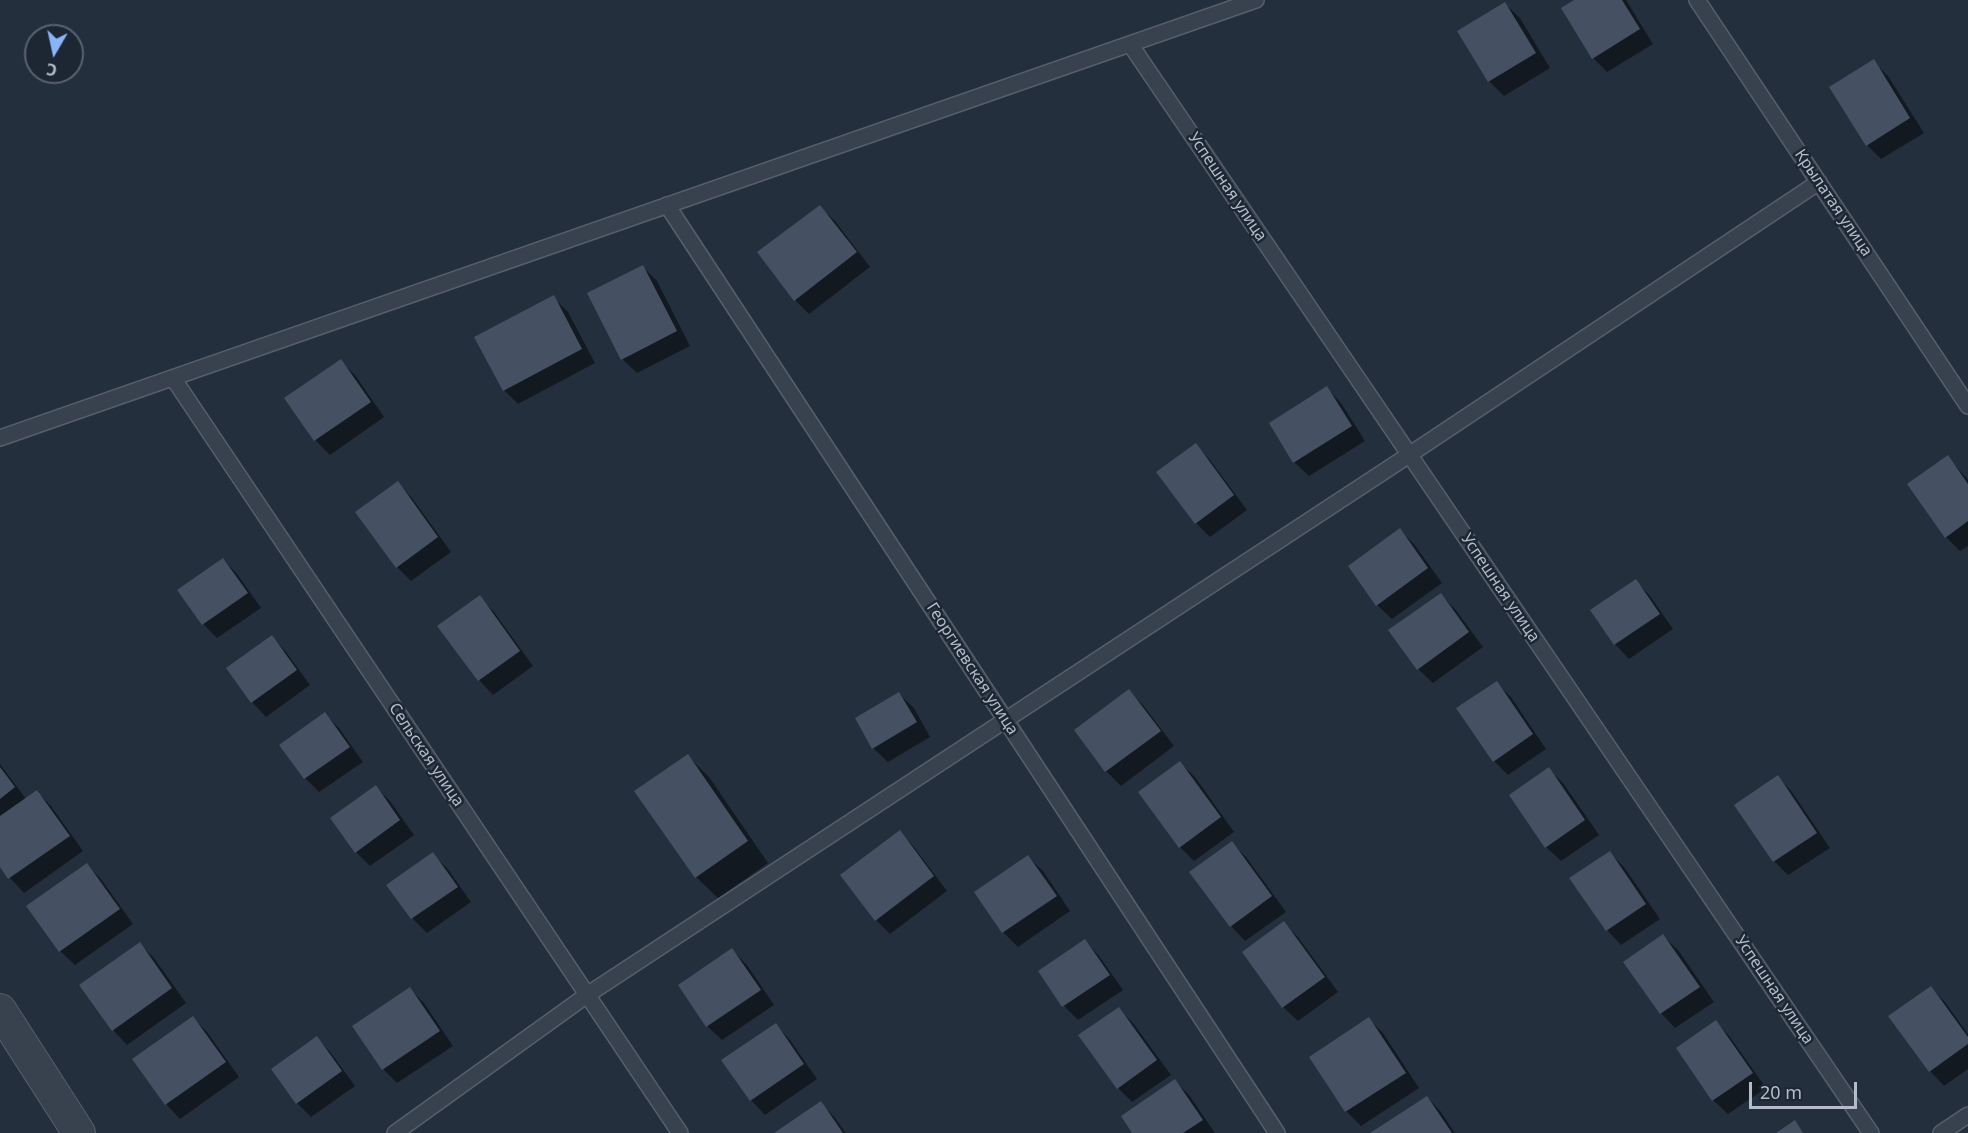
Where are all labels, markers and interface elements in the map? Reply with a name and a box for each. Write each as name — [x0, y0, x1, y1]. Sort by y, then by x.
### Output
north arrow — [24, 24, 84, 84]
text: С — [45, 58, 58, 81]
street label: Успешная улица — [1184, 129, 1270, 245]
street label: Крылатая улица — [1790, 146, 1876, 260]
street label: Успешная улица — [1457, 530, 1543, 646]
street label: Георгиевская улица — [922, 599, 1022, 739]
street label: Сельская улица — [384, 700, 468, 810]
street label: Успешная улица — [1731, 932, 1817, 1048]
scale bar — [1752, 1070, 1860, 1108]
text: 20 m — [1760, 1080, 1802, 1104]

